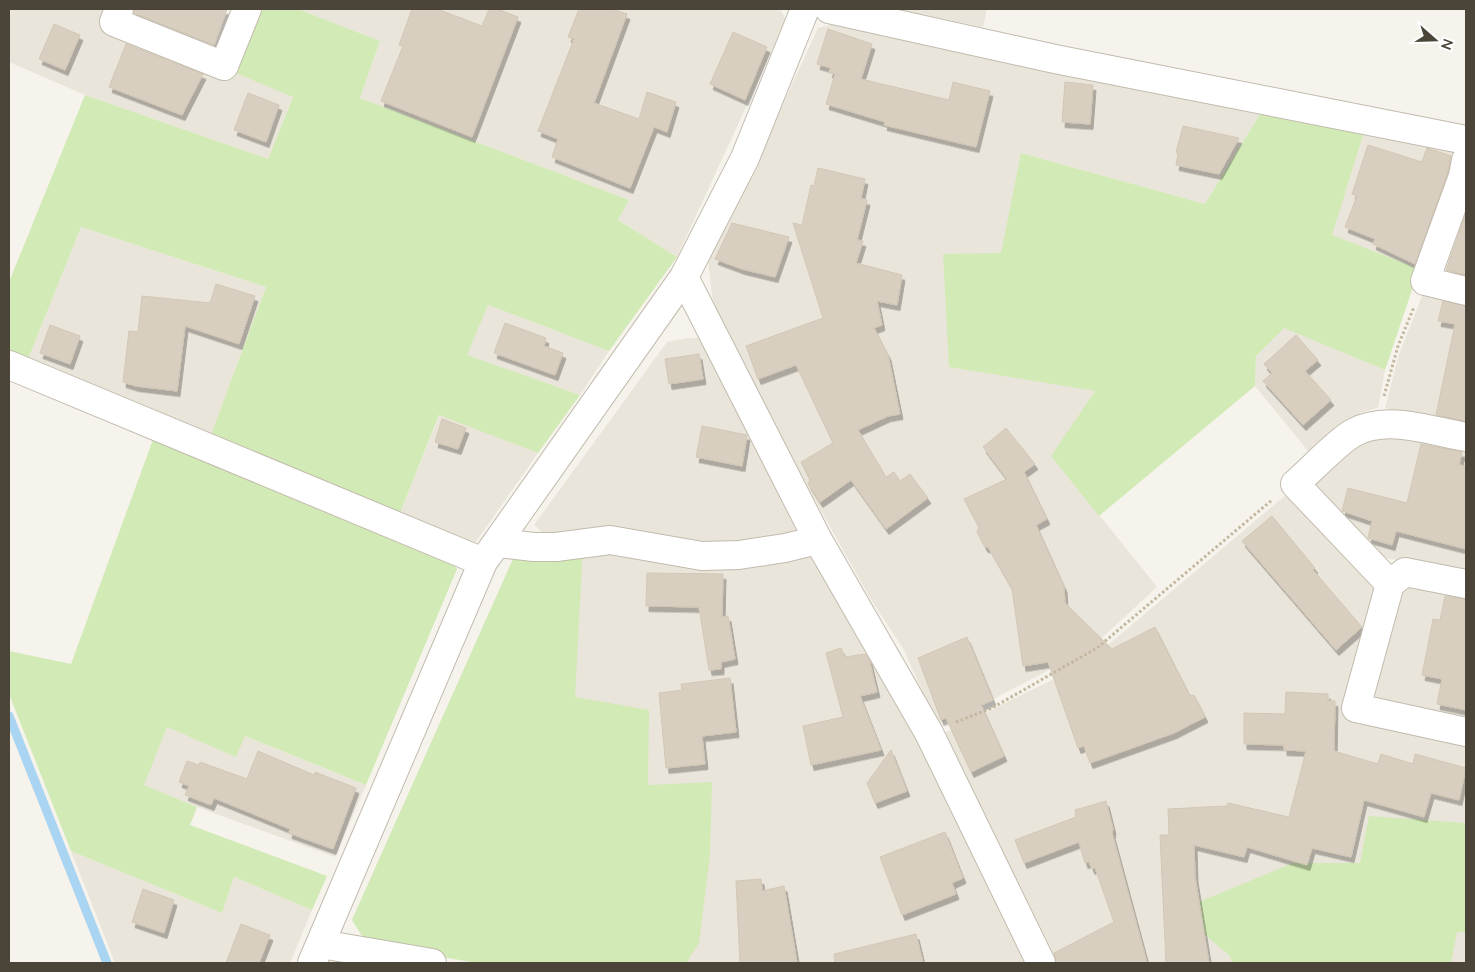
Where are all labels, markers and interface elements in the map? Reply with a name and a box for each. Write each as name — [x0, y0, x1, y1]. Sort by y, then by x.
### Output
north arrow — [1410, 15, 1460, 65]
text: N — [1436, 36, 1457, 52]

